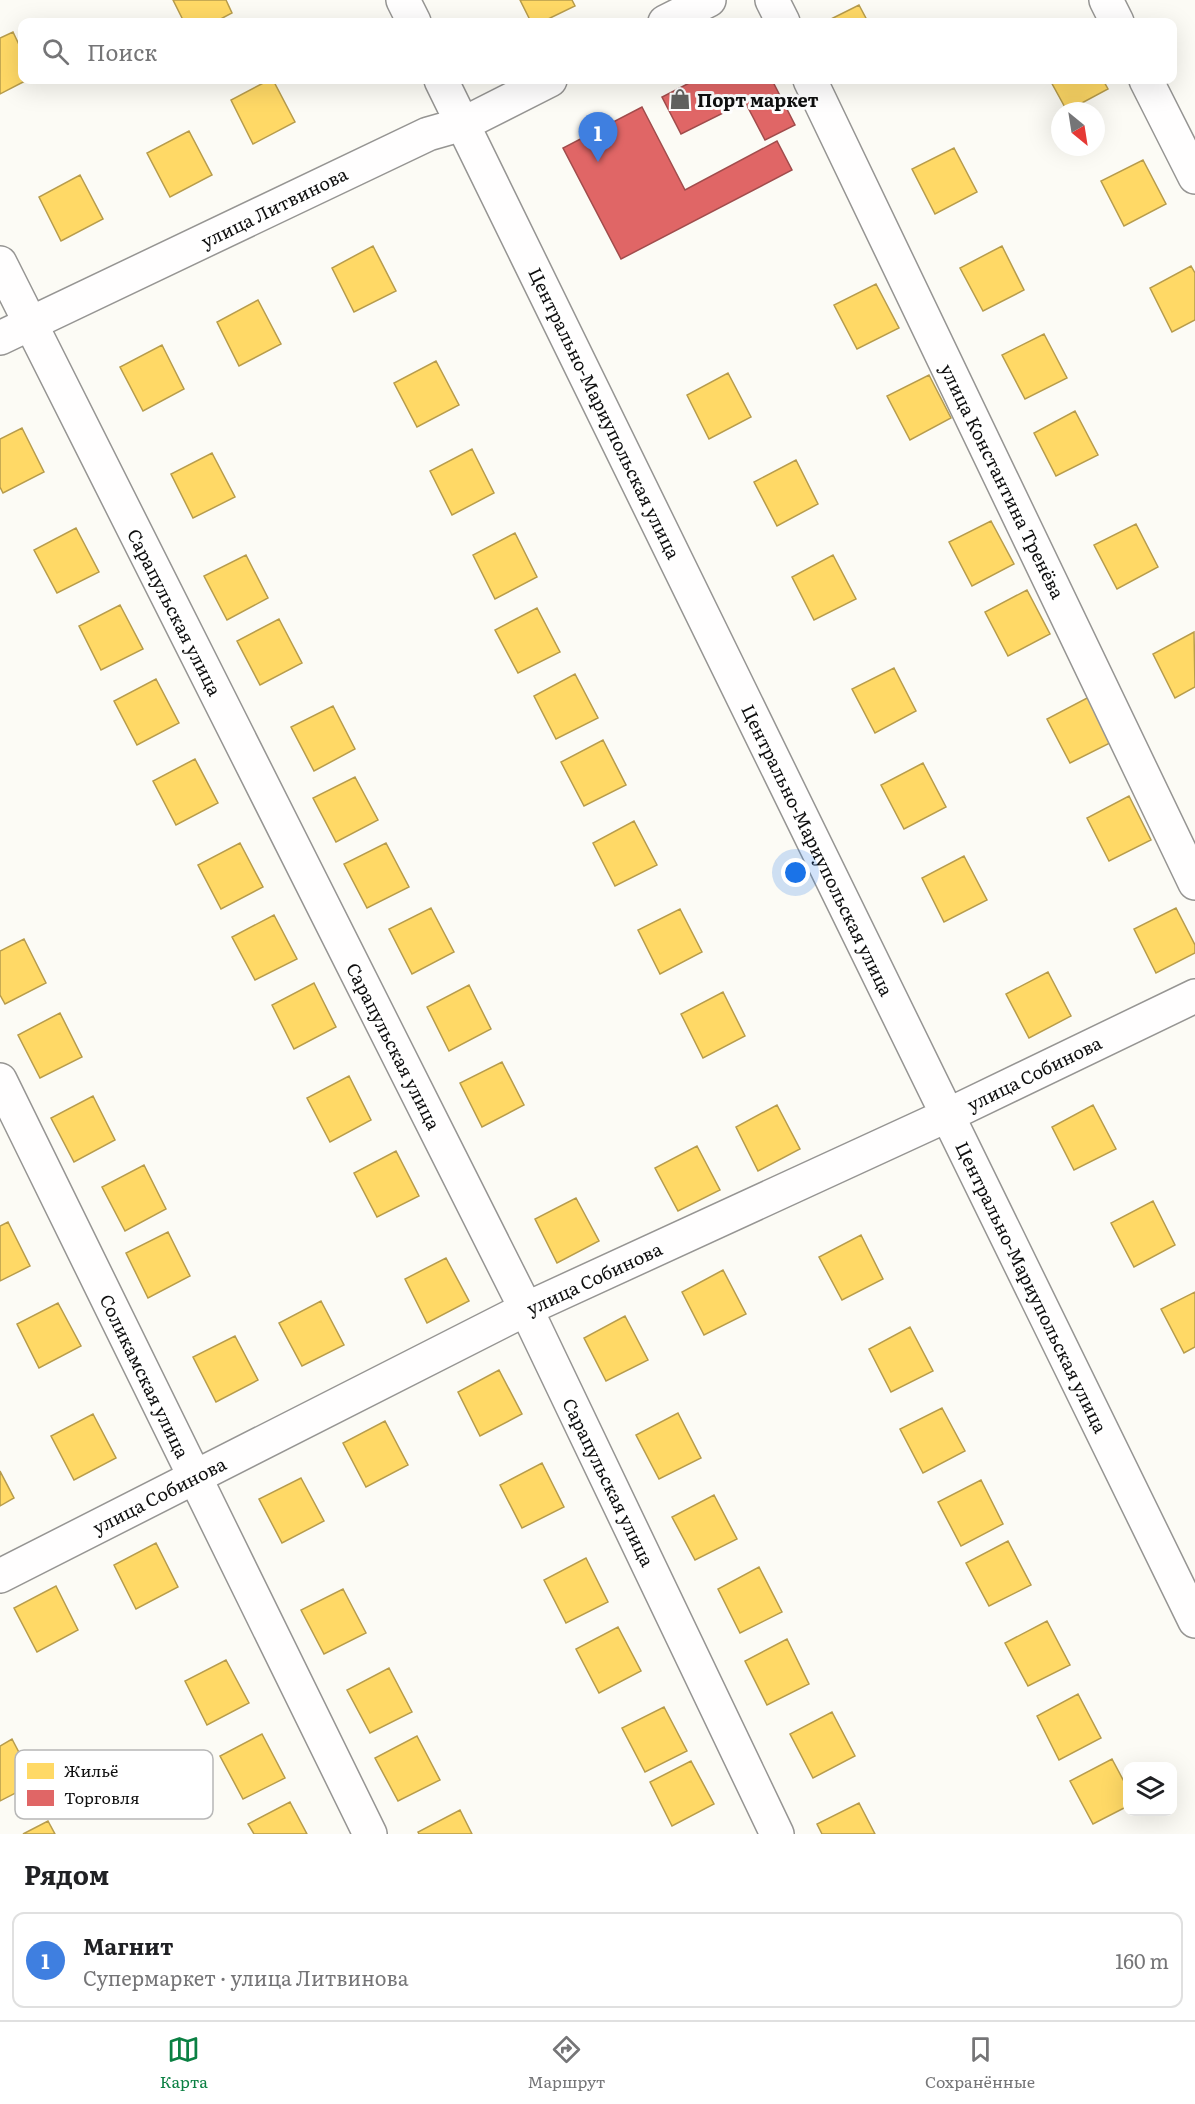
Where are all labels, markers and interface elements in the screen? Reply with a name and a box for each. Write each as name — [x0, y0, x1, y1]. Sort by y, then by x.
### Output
search box — [18, 18, 1177, 84]
icon: search — [39, 35, 72, 68]
text: Поиск — [87, 35, 157, 68]
place label: Порт маркет — [697, 86, 819, 113]
shop icon: Порт маркет — [668, 87, 692, 111]
north arrow — [1051, 102, 1105, 156]
pin: 1 — [578, 112, 618, 162]
street label: улица Литвинова — [196, 160, 352, 254]
street label: Центрально-Мариупольская улица — [522, 263, 688, 564]
street label: улица Константина Тренёва — [934, 359, 1072, 603]
street label: Сарапульская улица — [121, 524, 229, 701]
street label: Центрально-Мариупольская улица — [735, 700, 901, 1001]
your location — [781, 858, 810, 887]
street label: Сарапульская улица — [340, 958, 448, 1135]
street label: улица Собинова — [962, 1029, 1106, 1117]
street label: Центрально-Мариупольская улица — [949, 1137, 1115, 1438]
street label: улица Собинова — [522, 1235, 667, 1321]
street label: Соликамская улица — [93, 1289, 197, 1463]
street label: Сарапульская улица — [556, 1393, 662, 1571]
street label: улица Собинова — [87, 1449, 231, 1540]
legend — [15, 1750, 213, 1819]
text: Жильё — [64, 1758, 118, 1782]
map controls — [1123, 1762, 1177, 1816]
button: layers — [1123, 1762, 1177, 1816]
text: Торговля — [64, 1785, 140, 1809]
text: Рядом — [24, 1854, 109, 1893]
text: Магнит — [83, 1929, 174, 1962]
text: 1 — [41, 1945, 50, 1975]
text: 160 m — [1115, 1945, 1169, 1975]
text: Супермаркет · улица Литвинова — [83, 1962, 409, 1992]
tab: Карта — [160, 2033, 208, 2093]
tab: Маршрут — [528, 2033, 605, 2093]
tab: Сохранённые — [925, 2033, 1035, 2093]

